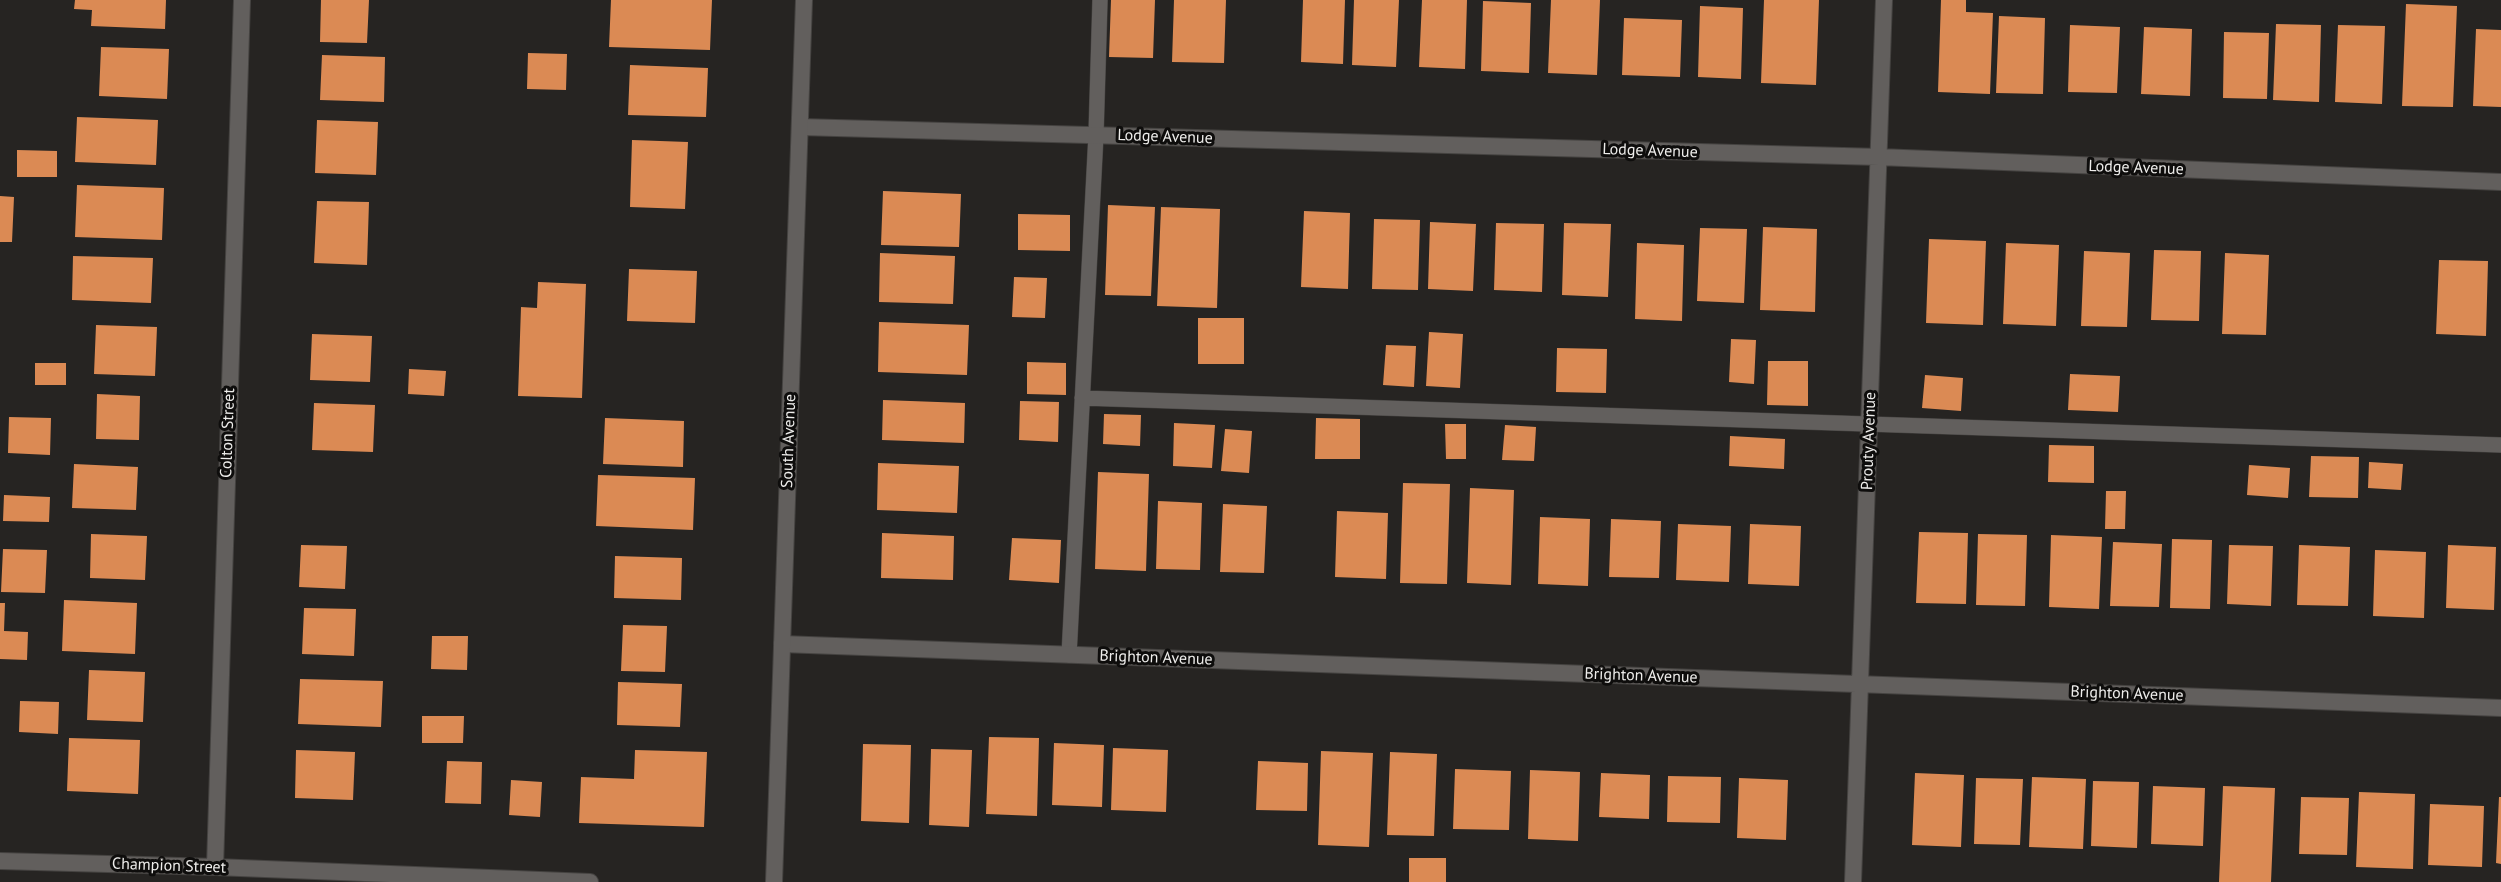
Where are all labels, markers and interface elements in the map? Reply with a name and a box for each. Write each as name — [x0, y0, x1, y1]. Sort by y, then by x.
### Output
street label: Lodge Avenue — [1117, 126, 1213, 148]
street label: Lodge Avenue — [1602, 140, 1698, 162]
street label: Lodge Avenue — [2088, 157, 2184, 179]
street label: Colton Street — [217, 388, 239, 478]
street label: Prouty Avenue — [1858, 392, 1880, 490]
street label: South Avenue — [778, 394, 800, 488]
street label: Brighton Avenue — [1099, 646, 1213, 670]
street label: Brighton Avenue — [1584, 664, 1698, 688]
street label: Brighton Avenue — [2070, 682, 2184, 706]
street label: Champion Street — [112, 854, 226, 878]

